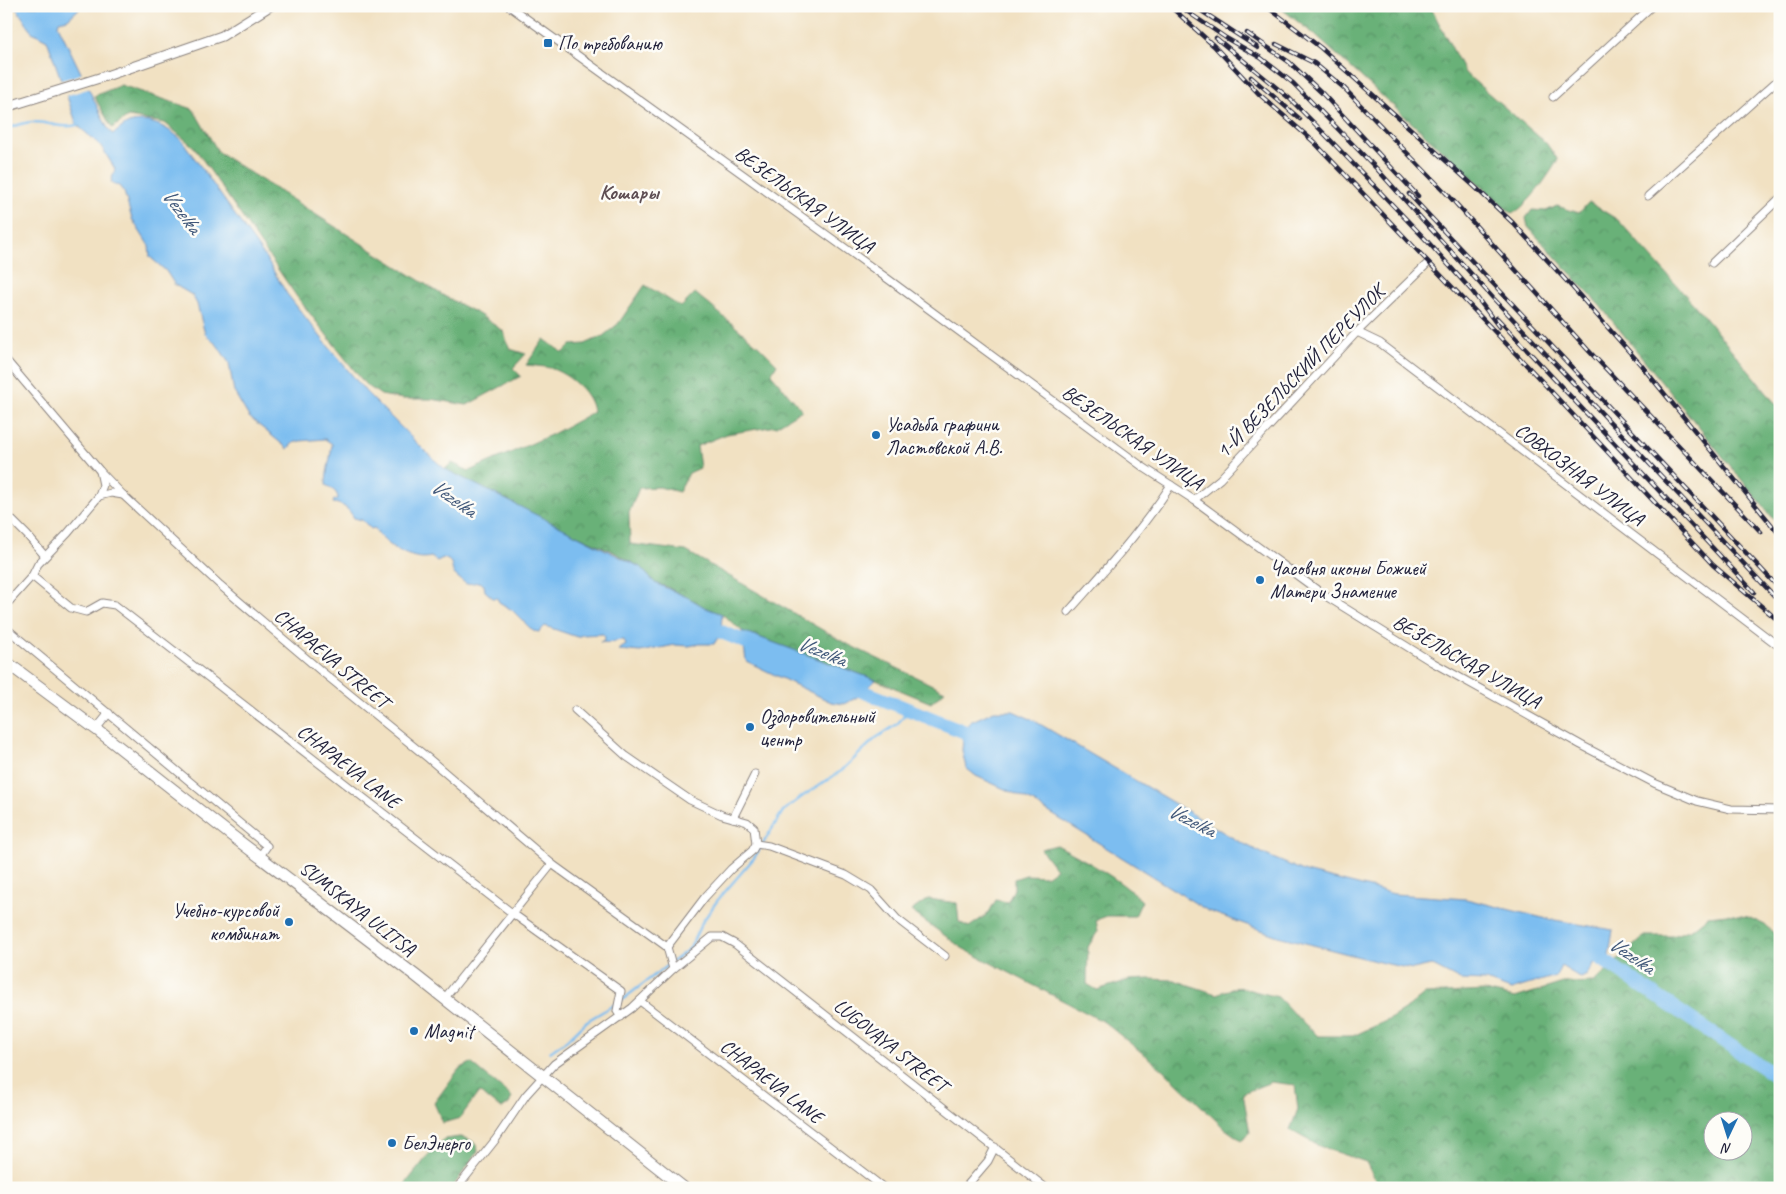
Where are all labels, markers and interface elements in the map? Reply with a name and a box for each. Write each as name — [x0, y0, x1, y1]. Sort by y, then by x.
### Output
place label: По требованию — [558, 31, 664, 56]
marker: По требованию — [542, 37, 554, 49]
street label: ВЕЗЕЛЬСКАЯ УЛИЦА — [730, 140, 880, 259]
district label: Кошары — [599, 179, 661, 205]
water label: Vezelka — [157, 183, 209, 241]
street label: 1-Й ВЕЗЕЛЬСКИЙ ПЕРЕУЛОК — [1211, 277, 1392, 463]
street label: ВЕЗЕЛЬСКАЯ УЛИЦА — [1057, 379, 1209, 496]
place label: Усадьба графини Ластовской А.В. — [886, 412, 1002, 460]
street label: СОВХОЗНАЯ УЛИЦА — [1510, 418, 1650, 532]
marker: Усадьба графини Ластовской А.В. — [870, 429, 882, 441]
water label: Vezelka — [426, 473, 484, 524]
place label: Часовня иконы Божией Матери Знамение — [1270, 556, 1428, 604]
marker: Часовня иконы Божией Матери Знамение — [1254, 574, 1266, 586]
street label: CHAPAEVA STREET — [269, 603, 398, 717]
street label: ВЕЗЕЛЬСКАЯ УЛИЦА — [1388, 609, 1546, 714]
water label: Vezelka — [794, 630, 852, 673]
place label: Оздоровительный центр — [760, 704, 877, 752]
street label: CHAPAEVA LANE — [292, 719, 407, 816]
marker: Оздоровительный центр — [744, 721, 756, 733]
water label: Vezelka — [1164, 797, 1222, 844]
street label: SUMSKAYA ULITSA — [295, 855, 422, 962]
place label: Учебно-курсовой комбинат — [172, 898, 281, 946]
marker: Учебно-курсовой комбинат — [283, 916, 295, 928]
water label: Vezelka — [1604, 930, 1662, 981]
street label: LUGOVAYA STREET — [829, 993, 956, 1101]
place label: Magnit — [424, 1019, 477, 1044]
marker: Magnit — [408, 1025, 420, 1037]
street label: CHAPAEVA LANE — [715, 1034, 830, 1131]
north arrow — [1704, 1112, 1754, 1162]
place label: БелЭнерго — [402, 1131, 471, 1156]
marker: БелЭнерго — [386, 1137, 398, 1149]
text: N — [1720, 1140, 1732, 1157]

